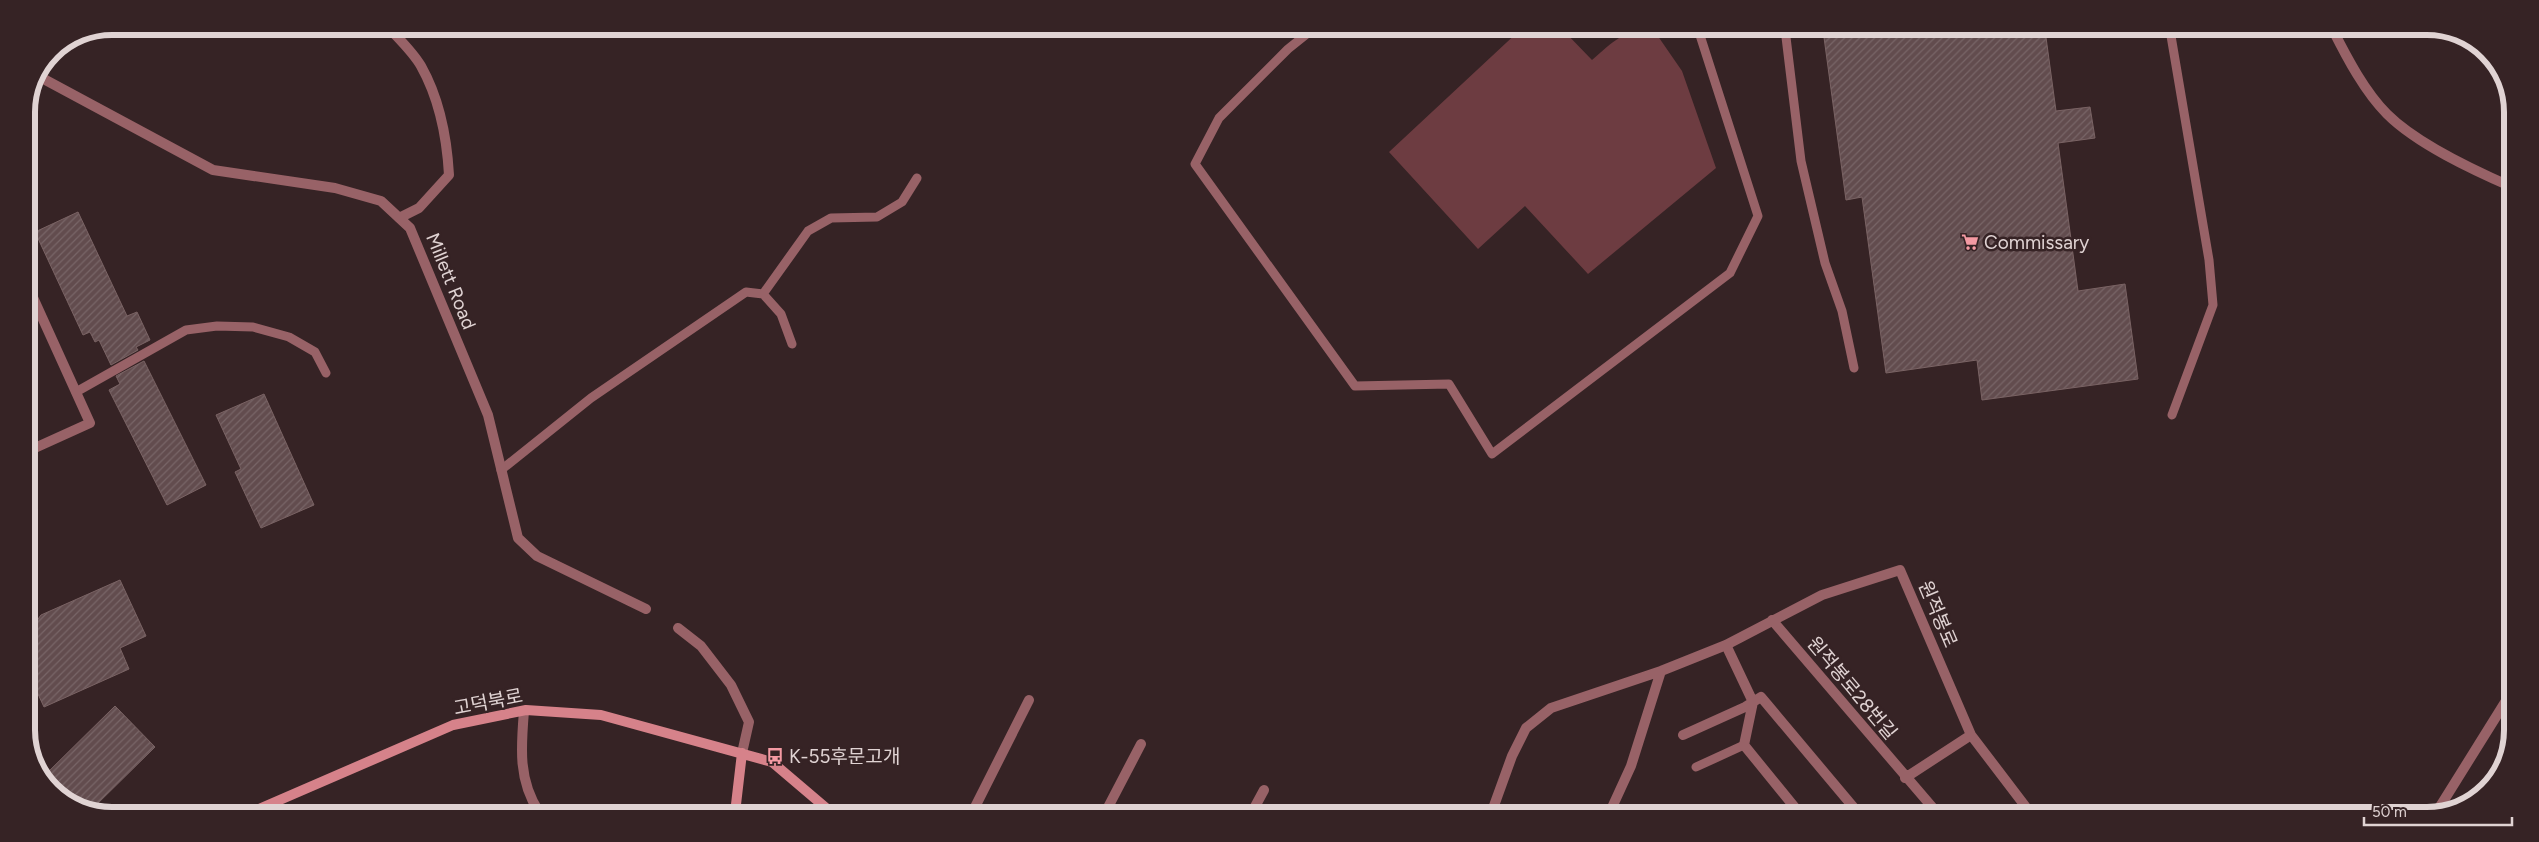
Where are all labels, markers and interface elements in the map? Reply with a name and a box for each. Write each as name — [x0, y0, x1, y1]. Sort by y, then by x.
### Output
street label: Millett Road — [421, 229, 481, 333]
place label: Commissary — [1984, 231, 2089, 254]
supermarket icon: Commissary — [1960, 232, 1980, 252]
street label: 원적봉로 — [1914, 577, 1962, 651]
street label: 원적봉로28번길 — [1802, 632, 1902, 744]
street label: 고덕북로 — [451, 684, 525, 720]
place label: K-55후문고개 — [789, 745, 900, 768]
bus stop icon: K-55후문고개 — [765, 746, 785, 766]
scale bar — [2364, 794, 2512, 826]
text: 50 m — [2372, 803, 2407, 821]

